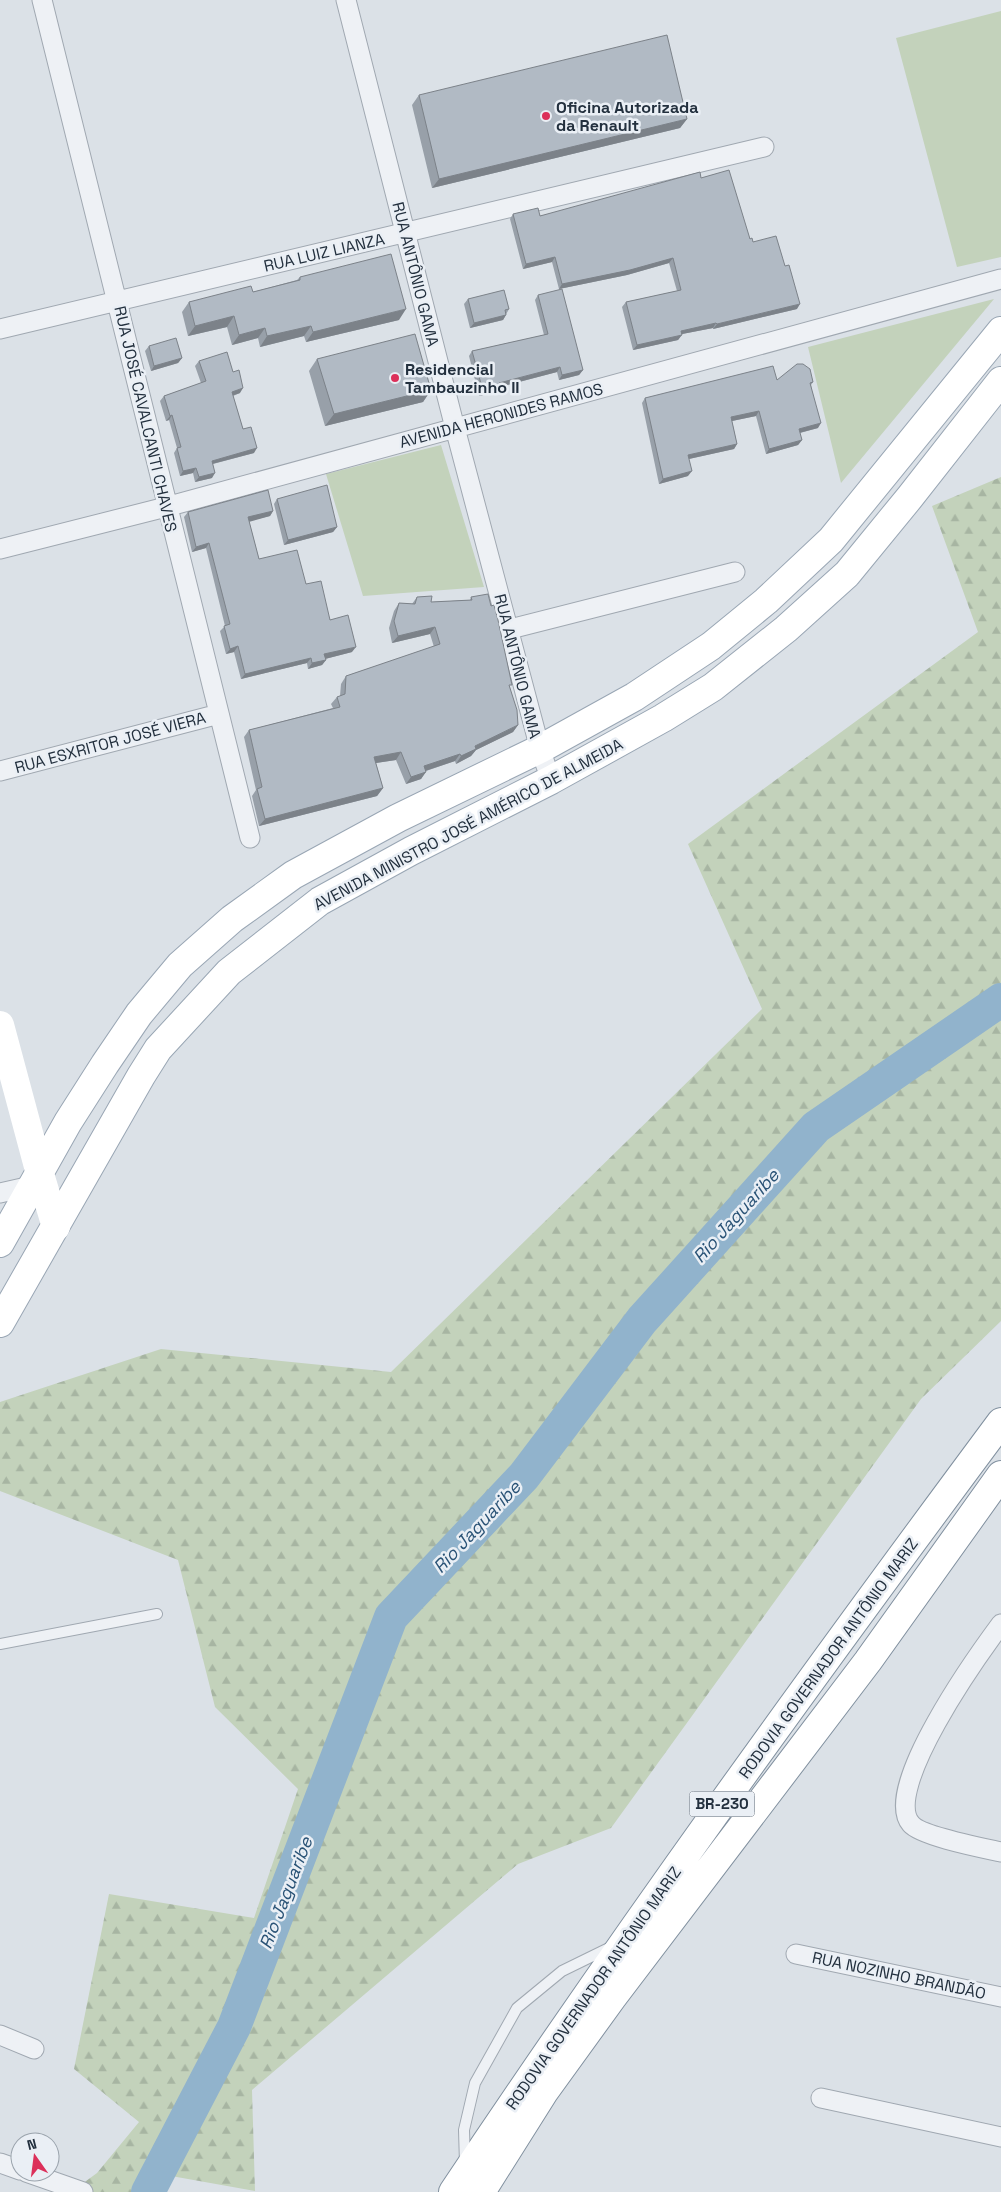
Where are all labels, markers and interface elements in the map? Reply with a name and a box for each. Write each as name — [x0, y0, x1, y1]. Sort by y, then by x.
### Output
place label: Oficina Autorizada da Renault — [556, 97, 698, 136]
marker: Oficina Autorizada da Renault — [540, 110, 552, 122]
street label: RUA ANTÔNIO GAMA — [387, 200, 444, 349]
street label: RUA LUIZ LIANZA — [262, 228, 387, 277]
street label: RUA JOSÉ CAVALCANTI CHAVES — [109, 304, 182, 534]
place label: Residencial Tambauzinho II — [405, 359, 520, 398]
marker: Residencial Tambauzinho II — [389, 372, 401, 384]
street label: AVENIDA HERONIDES RAMOS — [397, 378, 605, 453]
street label: RUA ANTÔNIO GAMA — [489, 592, 546, 741]
street label: RUA ESXRITOR JOSÉ VIERA — [12, 707, 208, 778]
street label: AVENIDA MINISTRO JOSÉ AMÉRICO DE ALMEIDA — [310, 734, 627, 915]
water label: Rio Jaguaribe — [688, 1163, 785, 1267]
water label: Rio Jaguaribe — [428, 1475, 526, 1578]
street label: RODOVIA GOVERNADOR ANTÔNIO MARIZ — [734, 1534, 923, 1783]
road number: BR-230 — [690, 1792, 754, 1816]
water label: Rio Jaguaribe — [254, 1832, 318, 1952]
street label: RODOVIA GOVERNADOR ANTÔNIO MARIZ — [501, 1863, 686, 2114]
street label: RUA NOZINHO BRANDÃO — [810, 1947, 988, 2004]
north arrow — [10, 2132, 60, 2182]
text: N — [25, 2135, 39, 2154]

